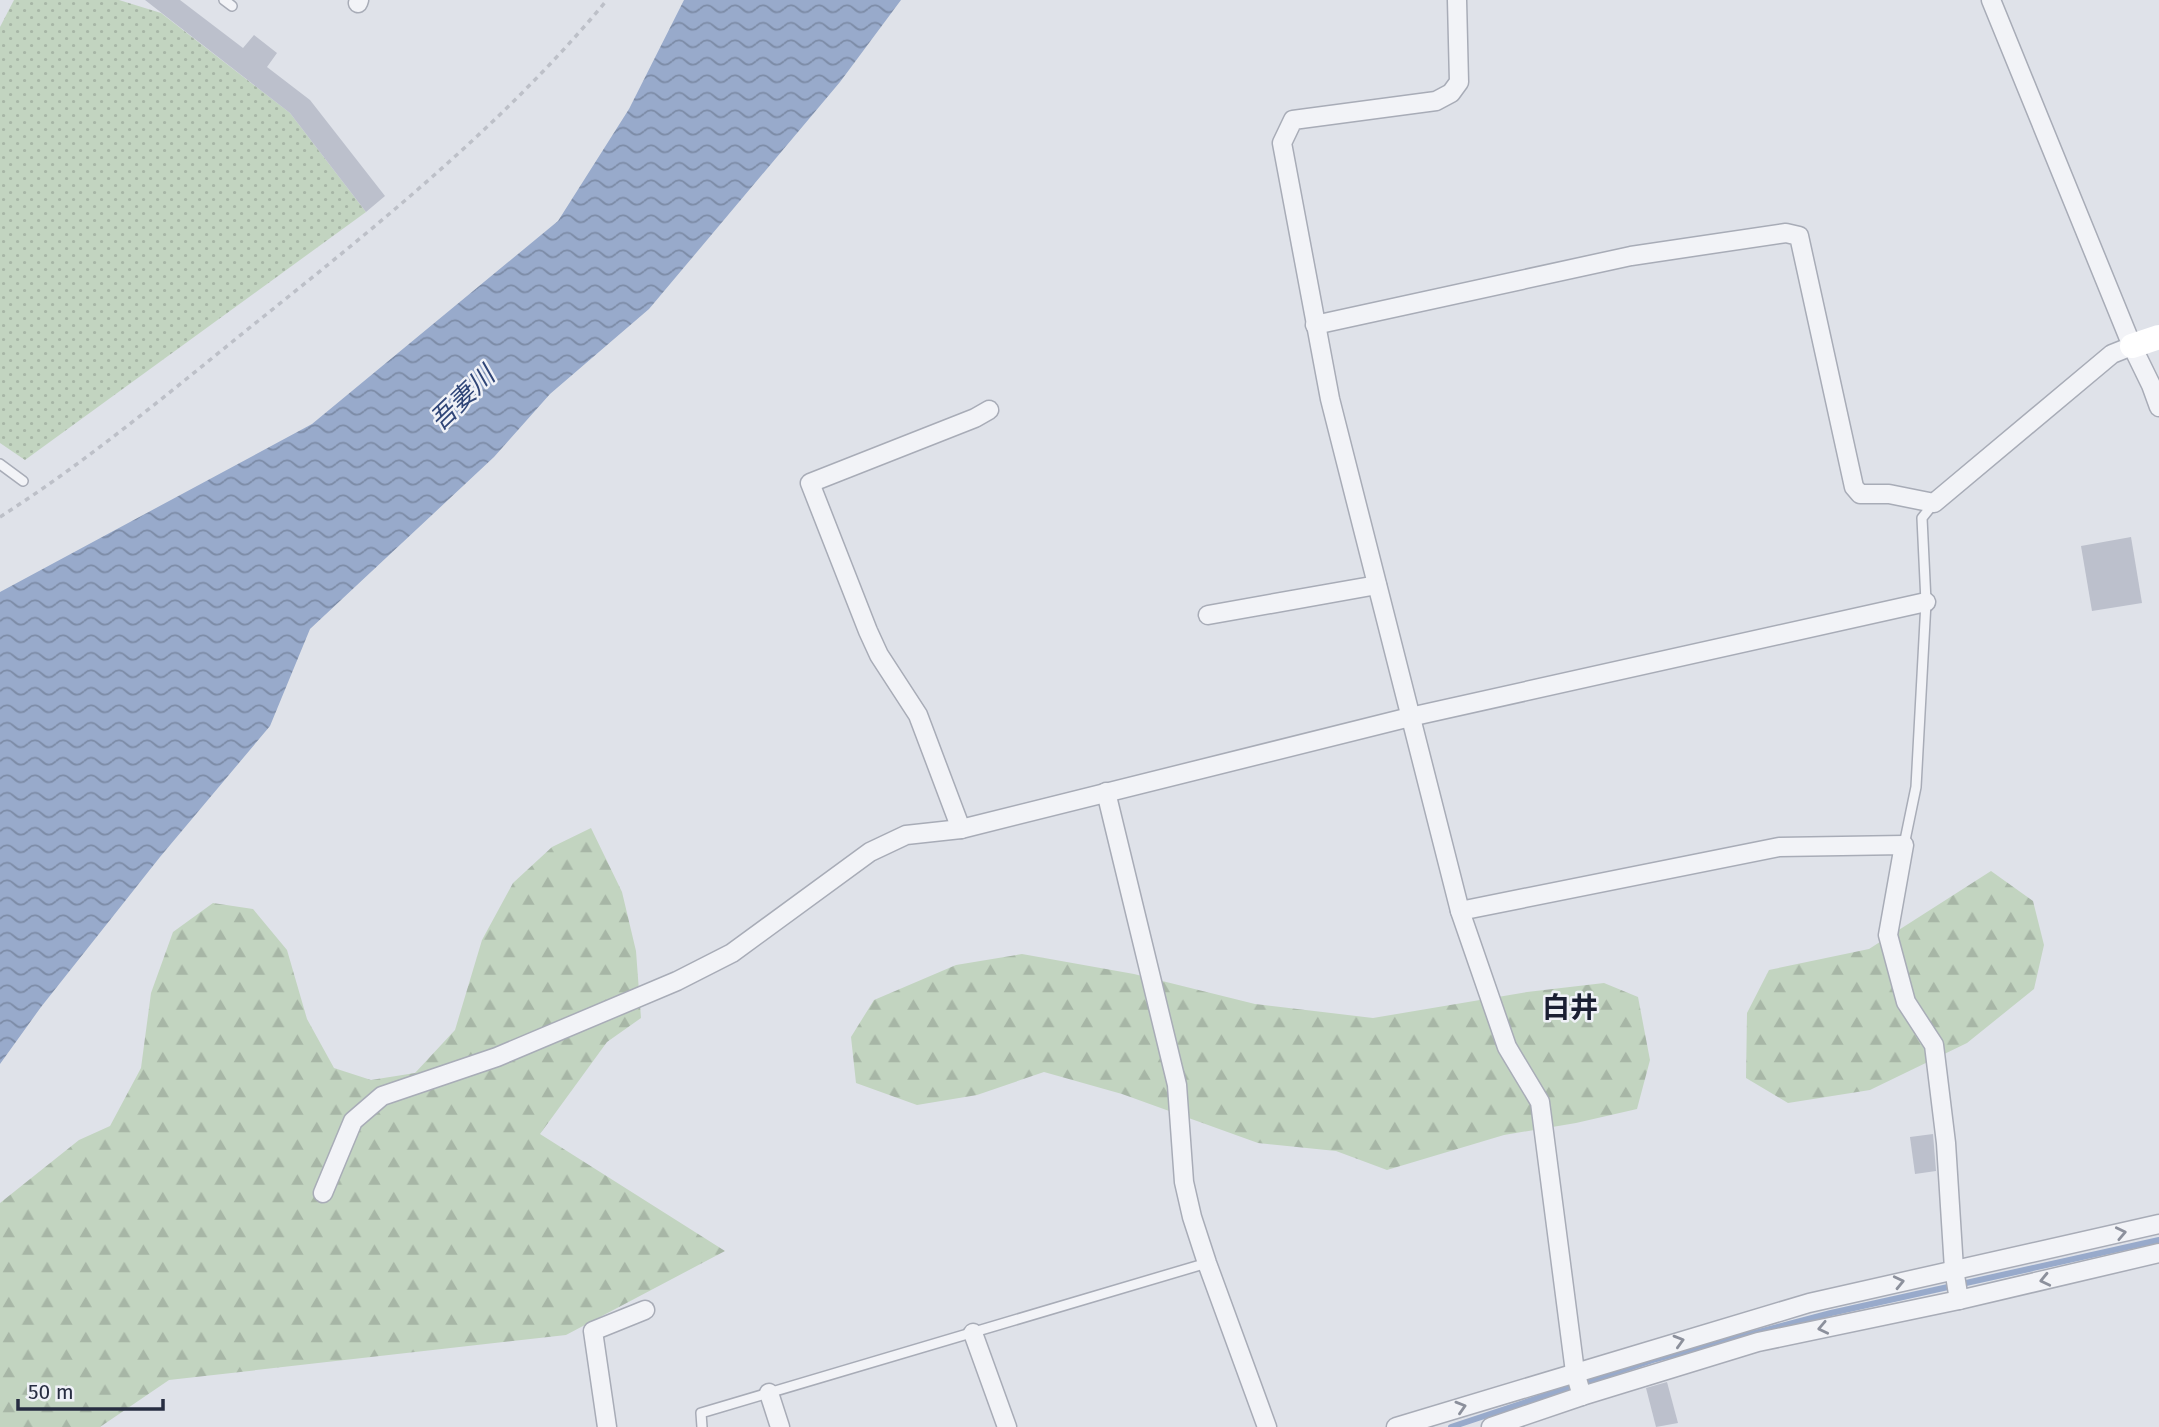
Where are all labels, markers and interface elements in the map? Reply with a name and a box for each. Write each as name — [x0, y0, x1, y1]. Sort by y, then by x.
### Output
water label: 吾妻川 — [424, 358, 503, 437]
district label: 白井 — [1542, 991, 1598, 1024]
one-way arrow — [2115, 1226, 2127, 1241]
one-way arrow — [2039, 1272, 2051, 1286]
one-way arrow — [1892, 1276, 1904, 1290]
one-way arrow — [1817, 1320, 1829, 1335]
one-way arrow — [1673, 1335, 1685, 1350]
scale bar — [18, 1368, 163, 1412]
text: 50 m — [28, 1379, 74, 1405]
one-way arrow — [1454, 1401, 1467, 1415]

